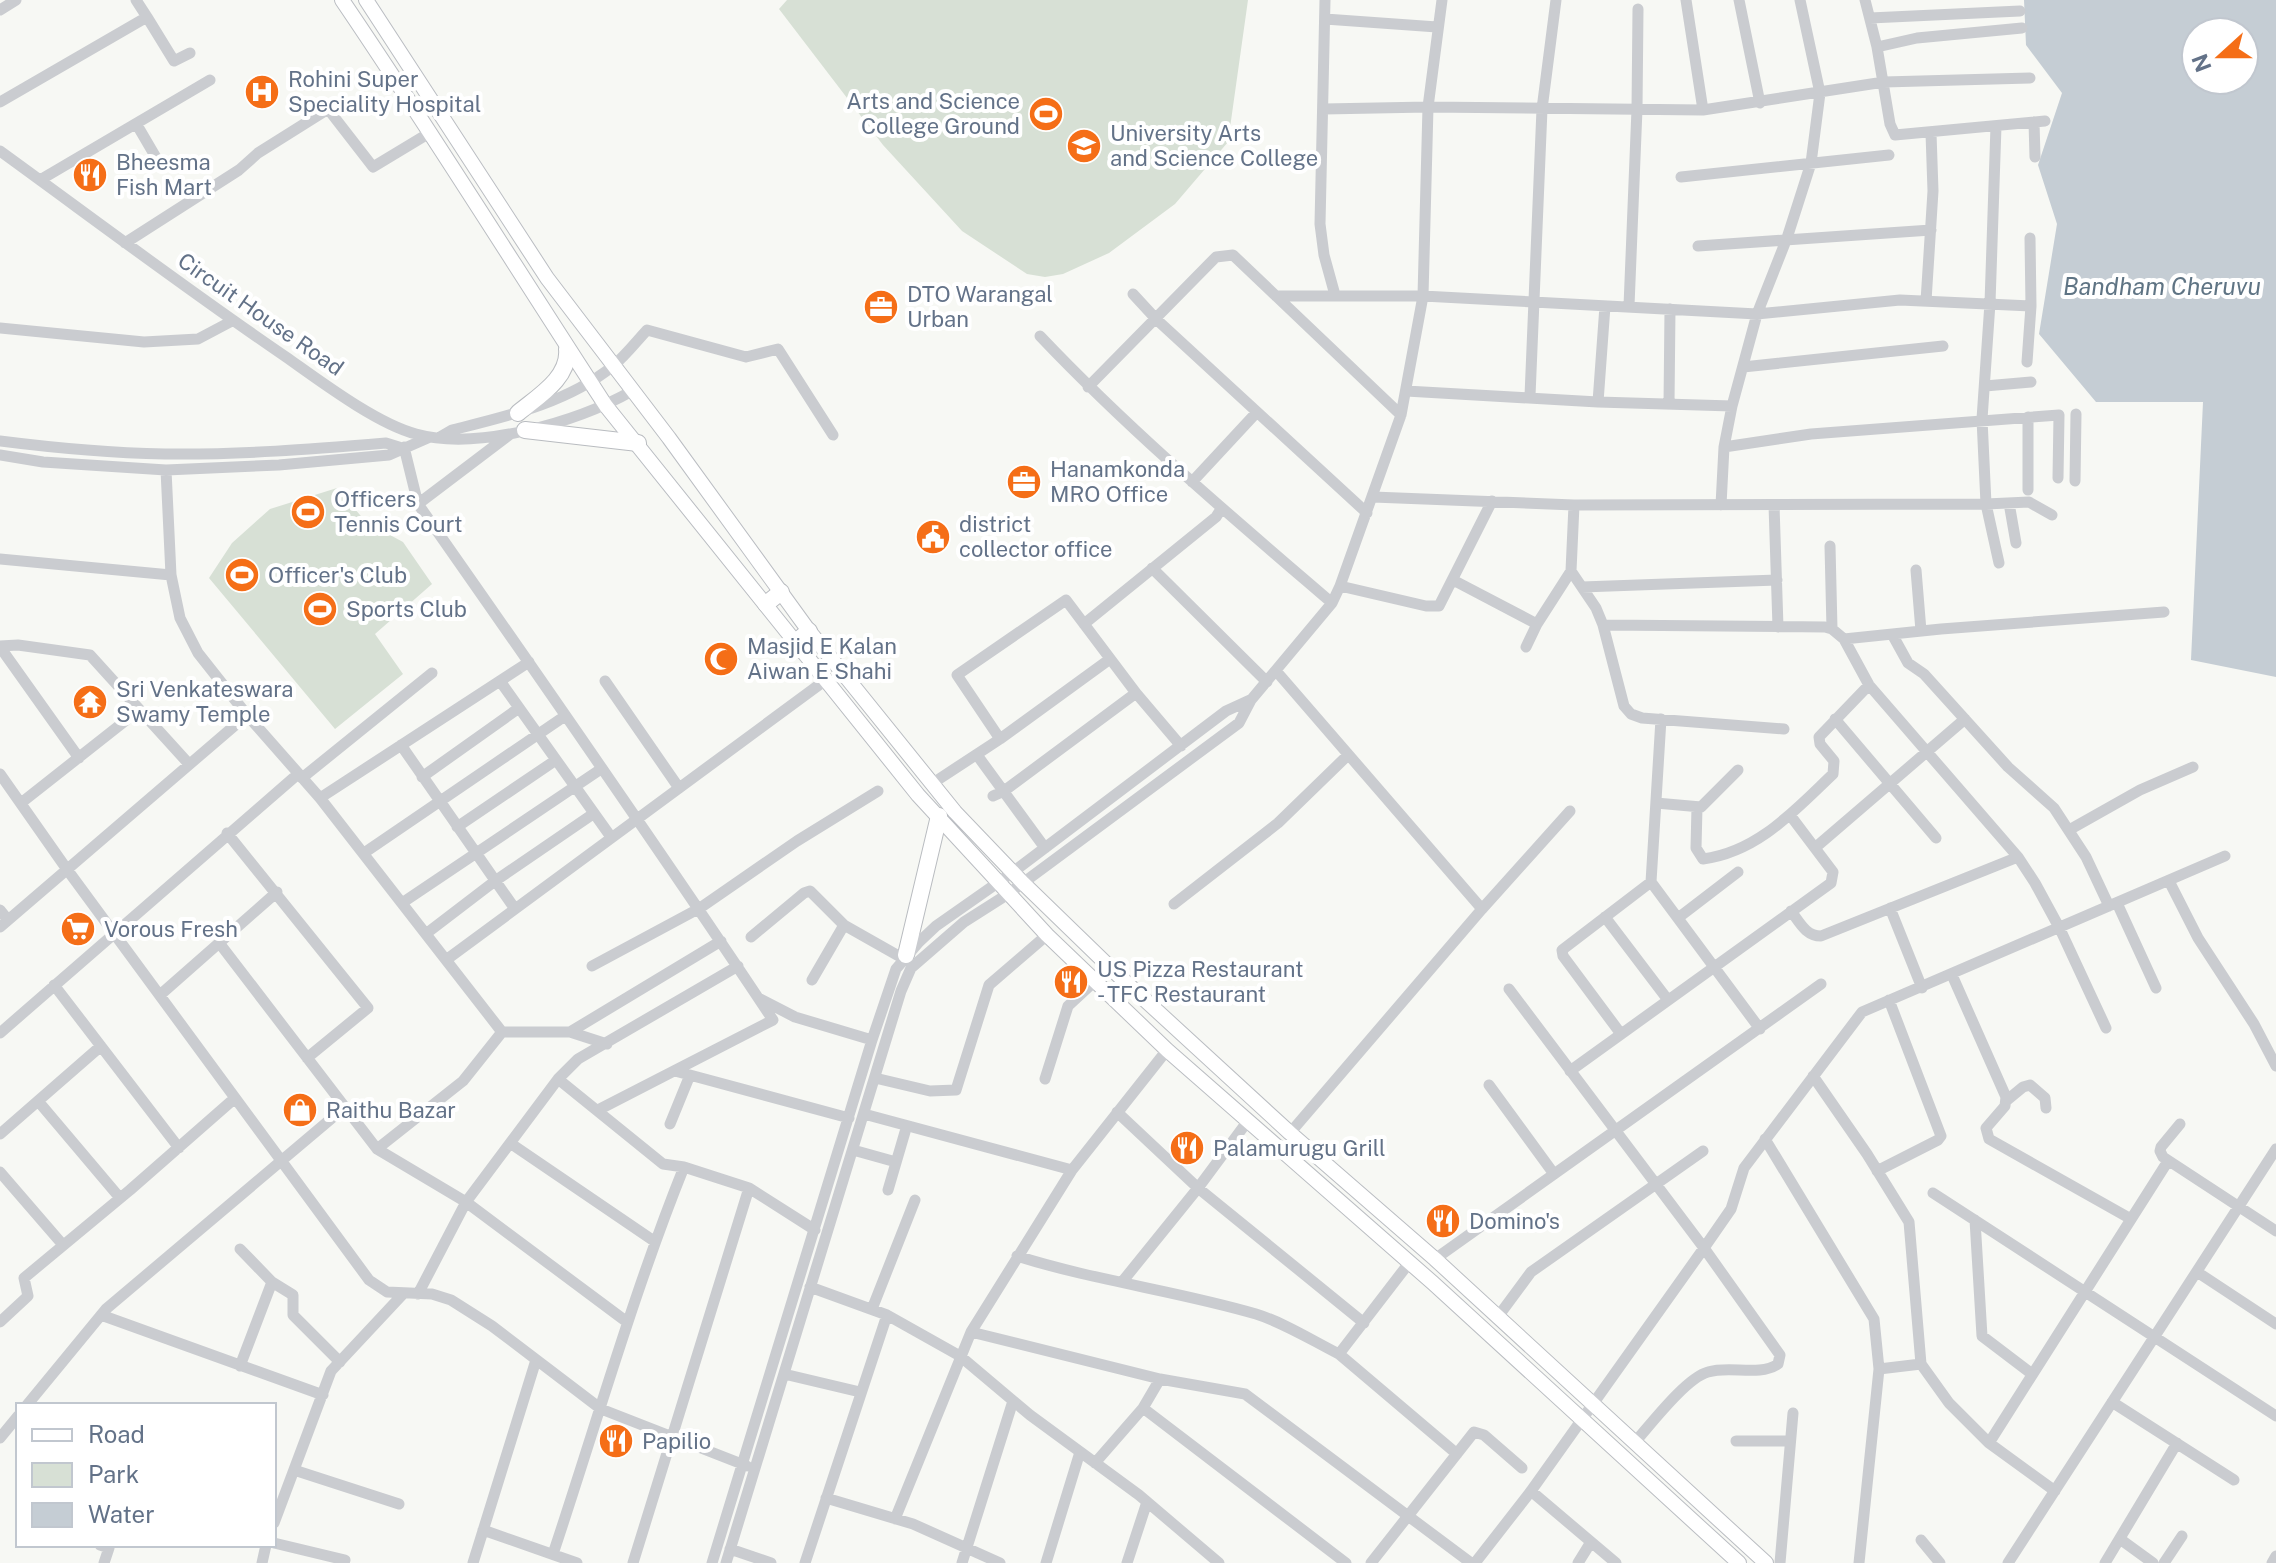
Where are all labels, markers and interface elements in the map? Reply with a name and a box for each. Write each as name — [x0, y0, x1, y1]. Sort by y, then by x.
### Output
north arrow — [2180, 16, 2260, 96]
text: N — [2186, 50, 2217, 76]
place label: Rohini Super Speciality Hospital — [288, 66, 481, 117]
hospital icon: Rohini Super Speciality Hospital — [243, 73, 281, 111]
place label: Arts and Science College Ground — [846, 88, 1020, 139]
sports icon: Arts and Science College Ground — [1027, 95, 1065, 133]
place label: University Arts and Science College — [1110, 120, 1318, 171]
school or university icon: University Arts and Science College — [1065, 127, 1103, 165]
place label: Bheesma Fish Mart — [116, 149, 212, 200]
restaurant icon: Bheesma Fish Mart — [71, 156, 109, 194]
street label: Circuit House Road — [173, 247, 349, 381]
water label: Bandham Cheruvu — [2063, 272, 2261, 300]
place label: DTO Warangal Urban — [907, 281, 1053, 332]
office icon: DTO Warangal Urban — [862, 288, 900, 326]
place label: Hanamkonda MRO Office — [1050, 456, 1185, 507]
office icon: Hanamkonda MRO Office — [1005, 463, 1043, 501]
place label: Officers Tennis Court — [334, 486, 463, 537]
sports icon: Officers Tennis Court — [289, 493, 327, 531]
place label: district collector office — [959, 511, 1113, 562]
public building icon: district collector office — [914, 518, 952, 556]
sports icon: Officer's Club — [223, 556, 261, 594]
place label: Officer's Club — [268, 562, 407, 588]
sports icon: Sports Club — [301, 590, 339, 628]
place label: Sports Club — [346, 596, 467, 622]
place label: Masjid E Kalan Aiwan E Shahi — [747, 633, 897, 684]
mosque icon: Masjid E Kalan Aiwan E Shahi — [702, 640, 740, 678]
place label: Sri Venkateswara Swamy Temple — [116, 676, 294, 727]
temple icon: Sri Venkateswara Swamy Temple — [71, 683, 109, 721]
supermarket icon: Vorous Fresh — [59, 910, 97, 948]
place label: Vorous Fresh — [104, 916, 238, 942]
place label: US Pizza Restaurant - TFC Restaurant — [1097, 956, 1303, 1007]
restaurant icon: US Pizza Restaurant - TFC Restaurant — [1052, 963, 1090, 1001]
shop icon: Raithu Bazar — [281, 1091, 319, 1129]
place label: Raithu Bazar — [326, 1097, 456, 1123]
restaurant icon: Palamurugu Grill — [1168, 1129, 1206, 1167]
place label: Palamurugu Grill — [1213, 1135, 1386, 1161]
restaurant icon: Domino's — [1424, 1202, 1462, 1240]
place label: Domino's — [1469, 1208, 1560, 1234]
legend — [16, 1403, 276, 1547]
text: Road — [88, 1420, 145, 1448]
restaurant icon: Papilio — [597, 1422, 635, 1460]
place label: Papilio — [642, 1428, 711, 1454]
text: Park — [88, 1460, 139, 1488]
text: Water — [88, 1500, 155, 1528]

